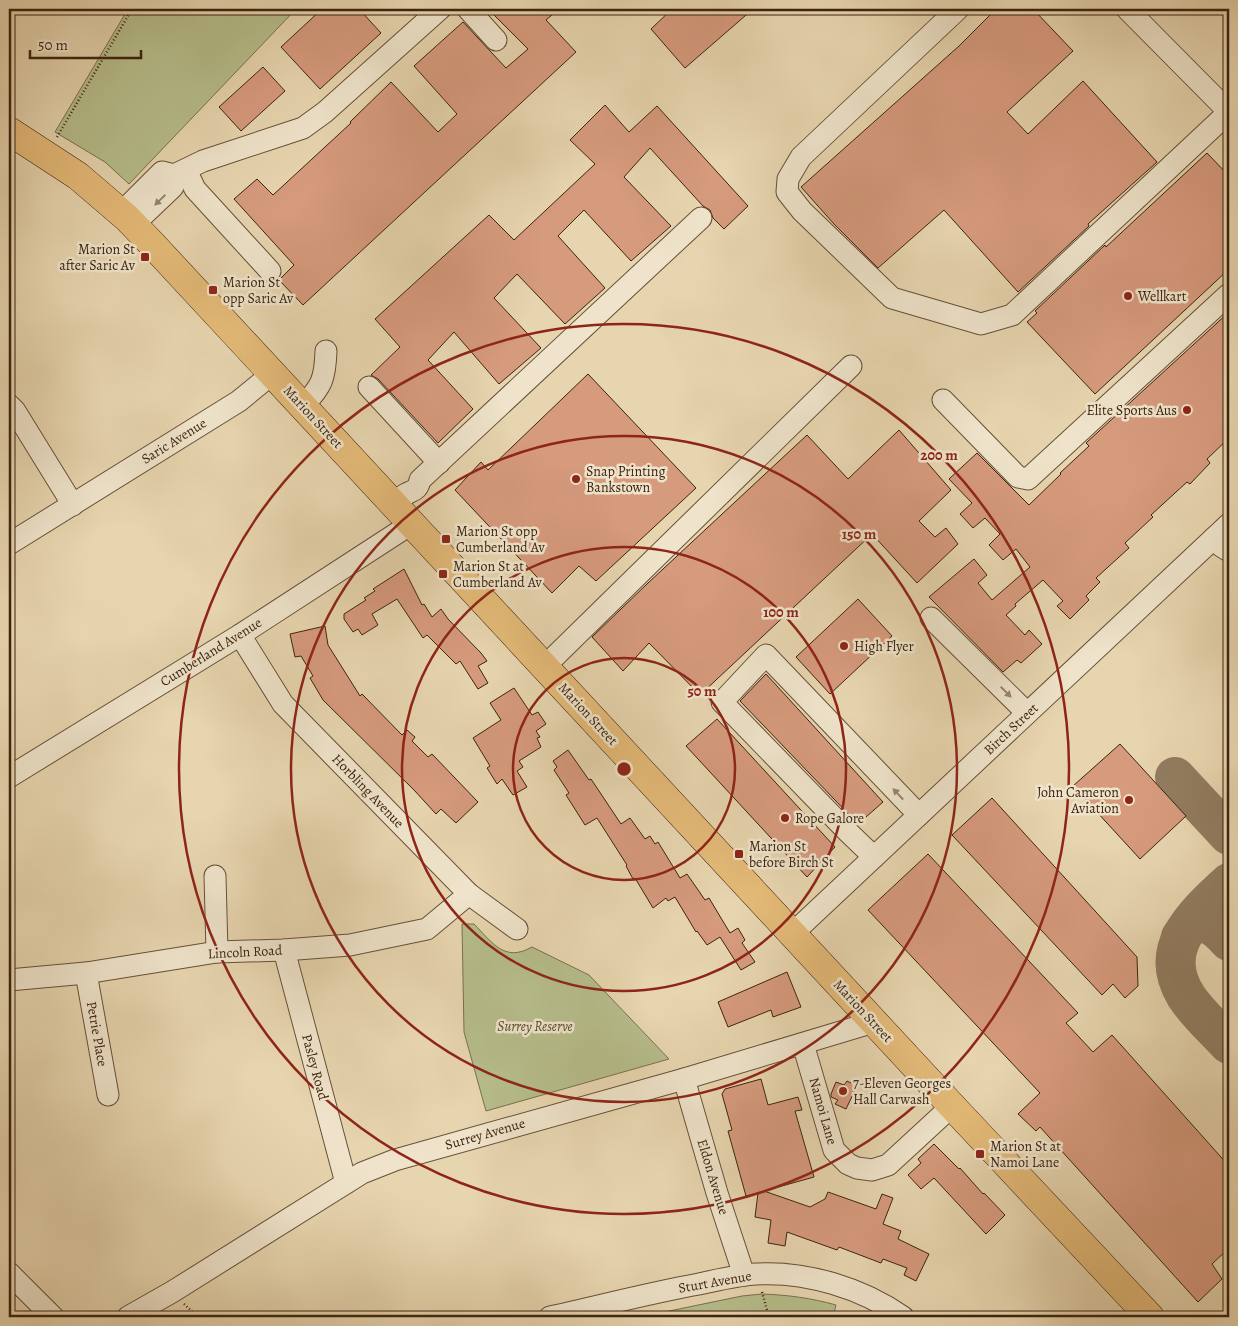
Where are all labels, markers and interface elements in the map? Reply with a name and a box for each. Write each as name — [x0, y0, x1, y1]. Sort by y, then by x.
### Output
scale bar — [30, 28, 141, 60]
text: 50 m — [38, 35, 68, 55]
one-way arrow — [154, 194, 166, 206]
place label: Marion St after Saric Av — [59, 240, 136, 275]
marker: Marion St after Saric Av — [139, 251, 151, 263]
place label: Marion St opp Saric Av — [223, 273, 294, 308]
marker: Marion St opp Saric Av — [207, 284, 219, 296]
place label: Wellkart — [1137, 287, 1187, 306]
marker: Wellkart — [1122, 290, 1134, 302]
street label: Marion Street — [279, 381, 347, 453]
place label: Elite Sports Aus — [1086, 401, 1177, 420]
marker: Elite Sports Aus — [1181, 404, 1193, 416]
street label: Saric Avenue — [138, 414, 210, 468]
text: 200 m — [920, 445, 958, 465]
place label: Snap Printing Bankstown — [586, 462, 665, 497]
marker: Snap Printing Bankstown — [570, 473, 582, 485]
place label: Marion St opp Cumberland Av — [456, 522, 546, 557]
text: 150 m — [842, 524, 877, 544]
marker: Marion St opp Cumberland Av — [440, 533, 452, 545]
place label: Marion St at Cumberland Av — [453, 557, 543, 592]
marker: Marion St at Cumberland Av — [437, 568, 449, 580]
text: 100 m — [763, 602, 799, 622]
street label: Cumberland Avenue — [157, 613, 265, 691]
place label: High Flyer — [854, 637, 915, 656]
marker: High Flyer — [838, 640, 850, 652]
street label: Marion Street — [554, 678, 622, 750]
text: 50 m — [687, 681, 717, 701]
one-way arrow — [1000, 686, 1012, 698]
street label: Birch Street — [980, 699, 1043, 759]
street label: Horbling Avenue — [328, 750, 408, 832]
centre of rings — [615, 760, 633, 778]
place label: John Cameron Aviation — [1037, 783, 1119, 818]
one-way arrow — [892, 788, 904, 800]
marker: John Cameron Aviation — [1123, 794, 1135, 806]
place label: Rope Galore — [795, 809, 864, 828]
marker: Rope Galore — [779, 812, 791, 824]
place label: Marion St before Birch St — [749, 837, 834, 872]
marker: Marion St before Birch St — [733, 848, 745, 860]
street label: Lincoln Road — [207, 941, 283, 963]
street label: Marion Street — [829, 975, 897, 1047]
street label: Petrie Place — [82, 1000, 112, 1068]
park label: Surrey Reserve — [497, 1017, 573, 1036]
street label: Pasley Road — [297, 1032, 333, 1102]
place label: 7-Eleven Georges Hall Carwash — [853, 1074, 951, 1109]
street label: Namoi Lane — [804, 1075, 842, 1147]
marker: 7-Eleven Georges Hall Carwash — [837, 1085, 849, 1097]
street label: Surrey Avenue — [443, 1113, 527, 1155]
street label: Eldon Avenue — [692, 1137, 734, 1217]
place label: Marion St at Namoi Lane — [990, 1137, 1061, 1172]
marker: Marion St at Namoi Lane — [974, 1148, 986, 1160]
street label: Sturt Avenue — [677, 1266, 753, 1298]

